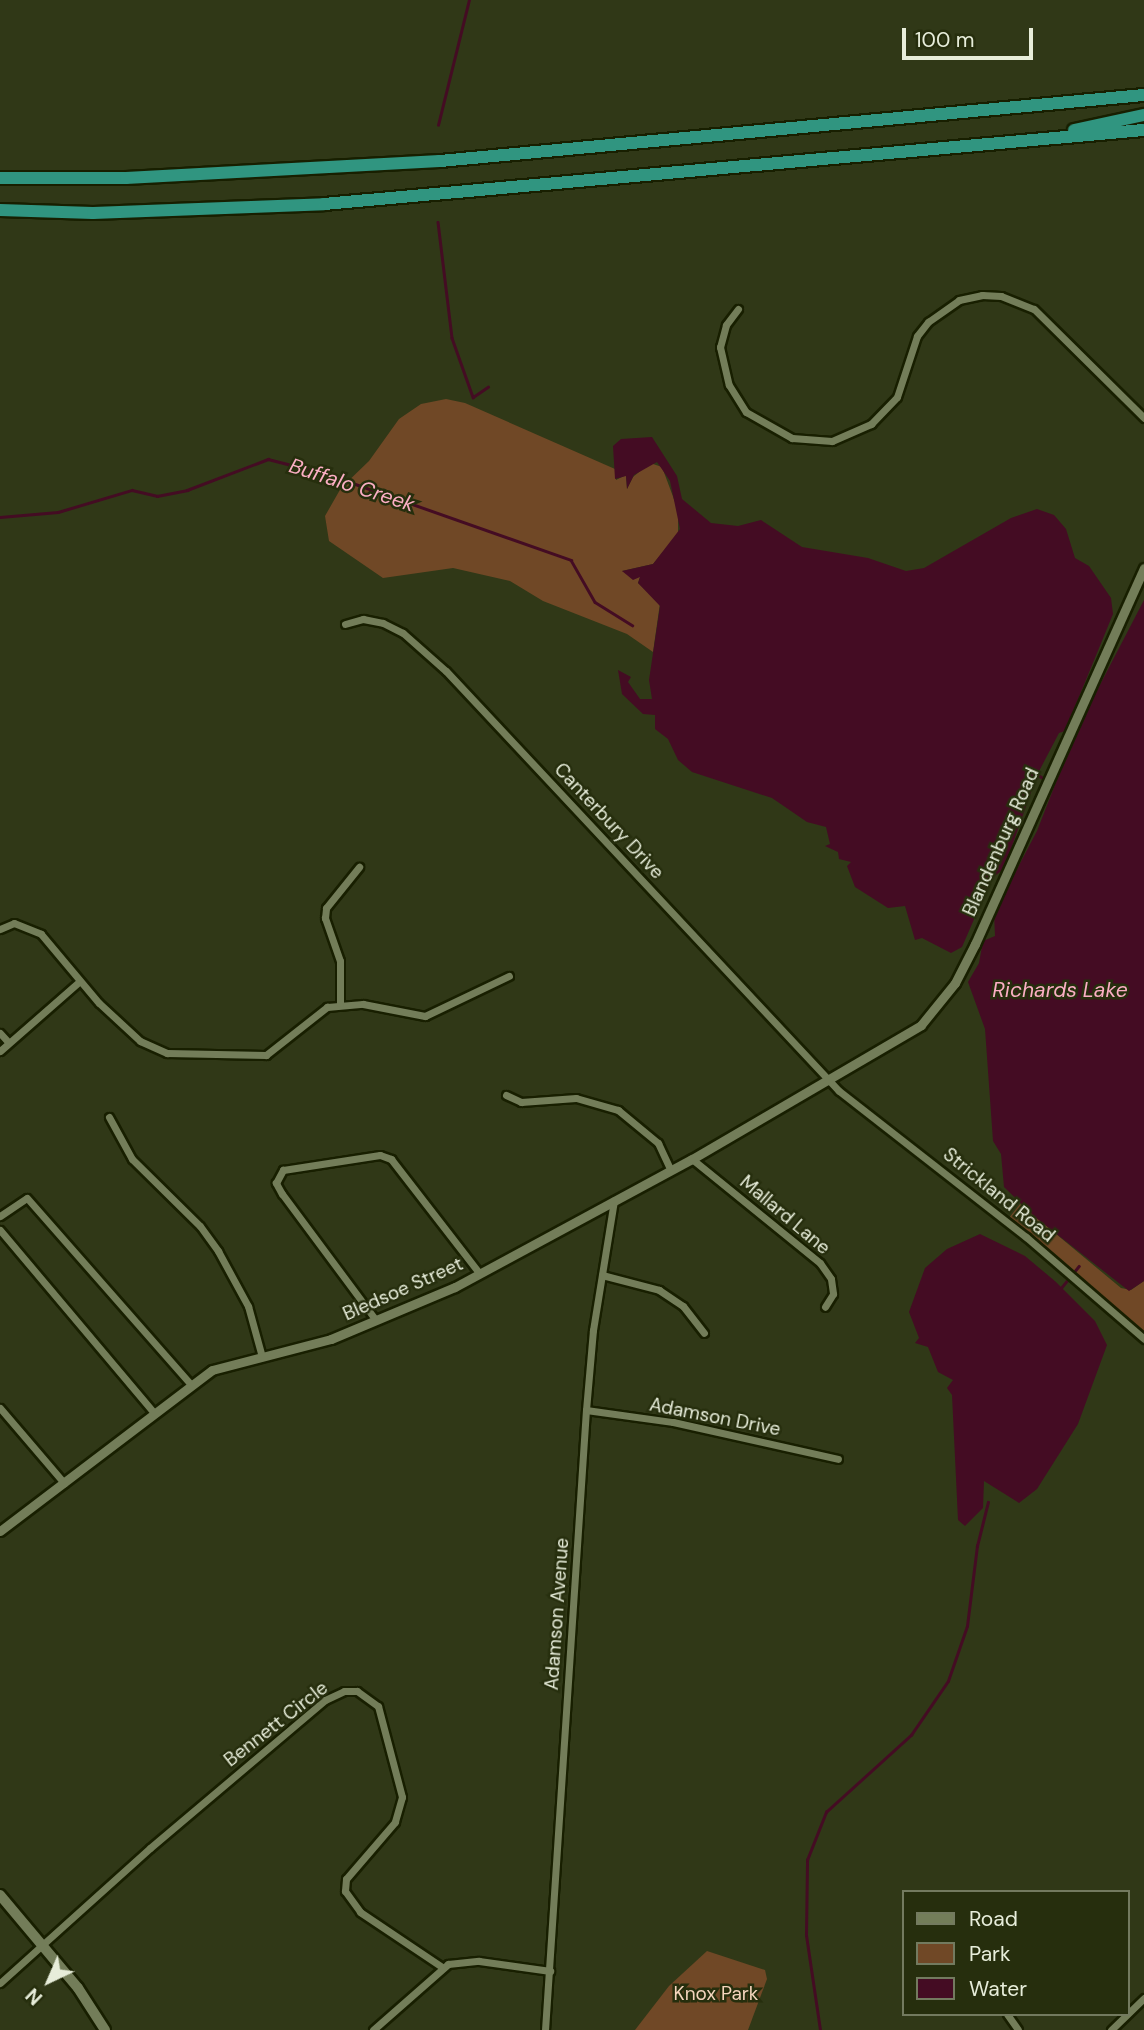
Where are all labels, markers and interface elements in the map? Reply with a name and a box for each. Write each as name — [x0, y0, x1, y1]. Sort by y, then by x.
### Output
scale bar — [906, 14, 1037, 58]
text: 100 m — [915, 26, 975, 54]
water label: Buffalo Creek — [286, 453, 418, 517]
street label: Canterbury Drive — [549, 758, 669, 884]
street label: Blandenburg Road — [958, 764, 1044, 920]
water label: Richards Lake — [992, 977, 1128, 1003]
street label: Strickland Road — [939, 1143, 1059, 1247]
street label: Mallard Lane — [735, 1171, 835, 1259]
street label: Bledsoe Street — [339, 1252, 467, 1326]
street label: Adamson Drive — [648, 1393, 782, 1441]
street label: Adamson Avenue — [540, 1537, 574, 1691]
street label: Bennett Circle — [220, 1676, 332, 1772]
legend — [902, 1890, 1130, 2016]
text: Road — [969, 1905, 1018, 1933]
text: Park — [969, 1940, 1010, 1968]
north arrow — [14, 1946, 84, 2016]
text: Water — [969, 1975, 1027, 2003]
text: N — [20, 1983, 48, 2010]
park label: Knox Park — [674, 1983, 758, 2005]

